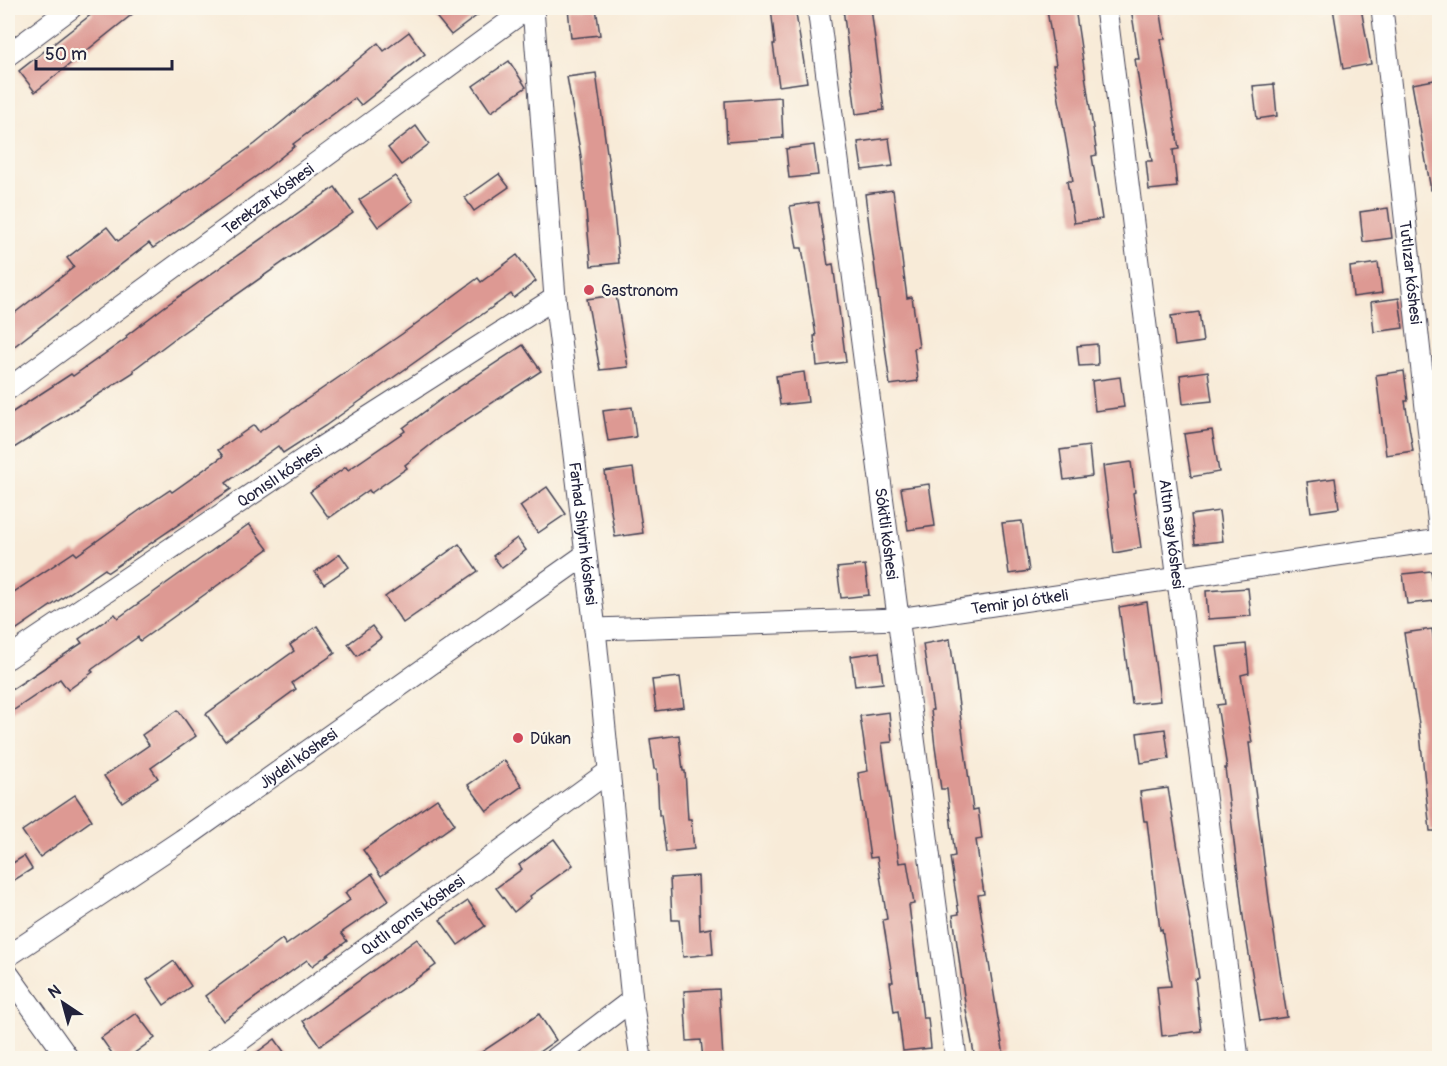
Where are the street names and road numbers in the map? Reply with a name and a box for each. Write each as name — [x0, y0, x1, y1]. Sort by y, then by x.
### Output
street label: Terekzar kóshesi — [219, 159, 318, 240]
street label: Tutlızar kóshesi — [1394, 220, 1426, 325]
street label: Qonıslı kóshesi — [233, 440, 326, 512]
street label: Farhad Shiyrin kóshesi — [564, 461, 601, 606]
street label: Altın say kóshesi — [1154, 478, 1188, 590]
street label: Sókitli kóshesi — [870, 487, 902, 581]
street label: Temir jol ótkeli — [970, 585, 1070, 619]
street label: Jiydeli kóshesi — [255, 724, 342, 793]
street label: Qutlı qonıs kóshesi — [357, 871, 469, 960]

